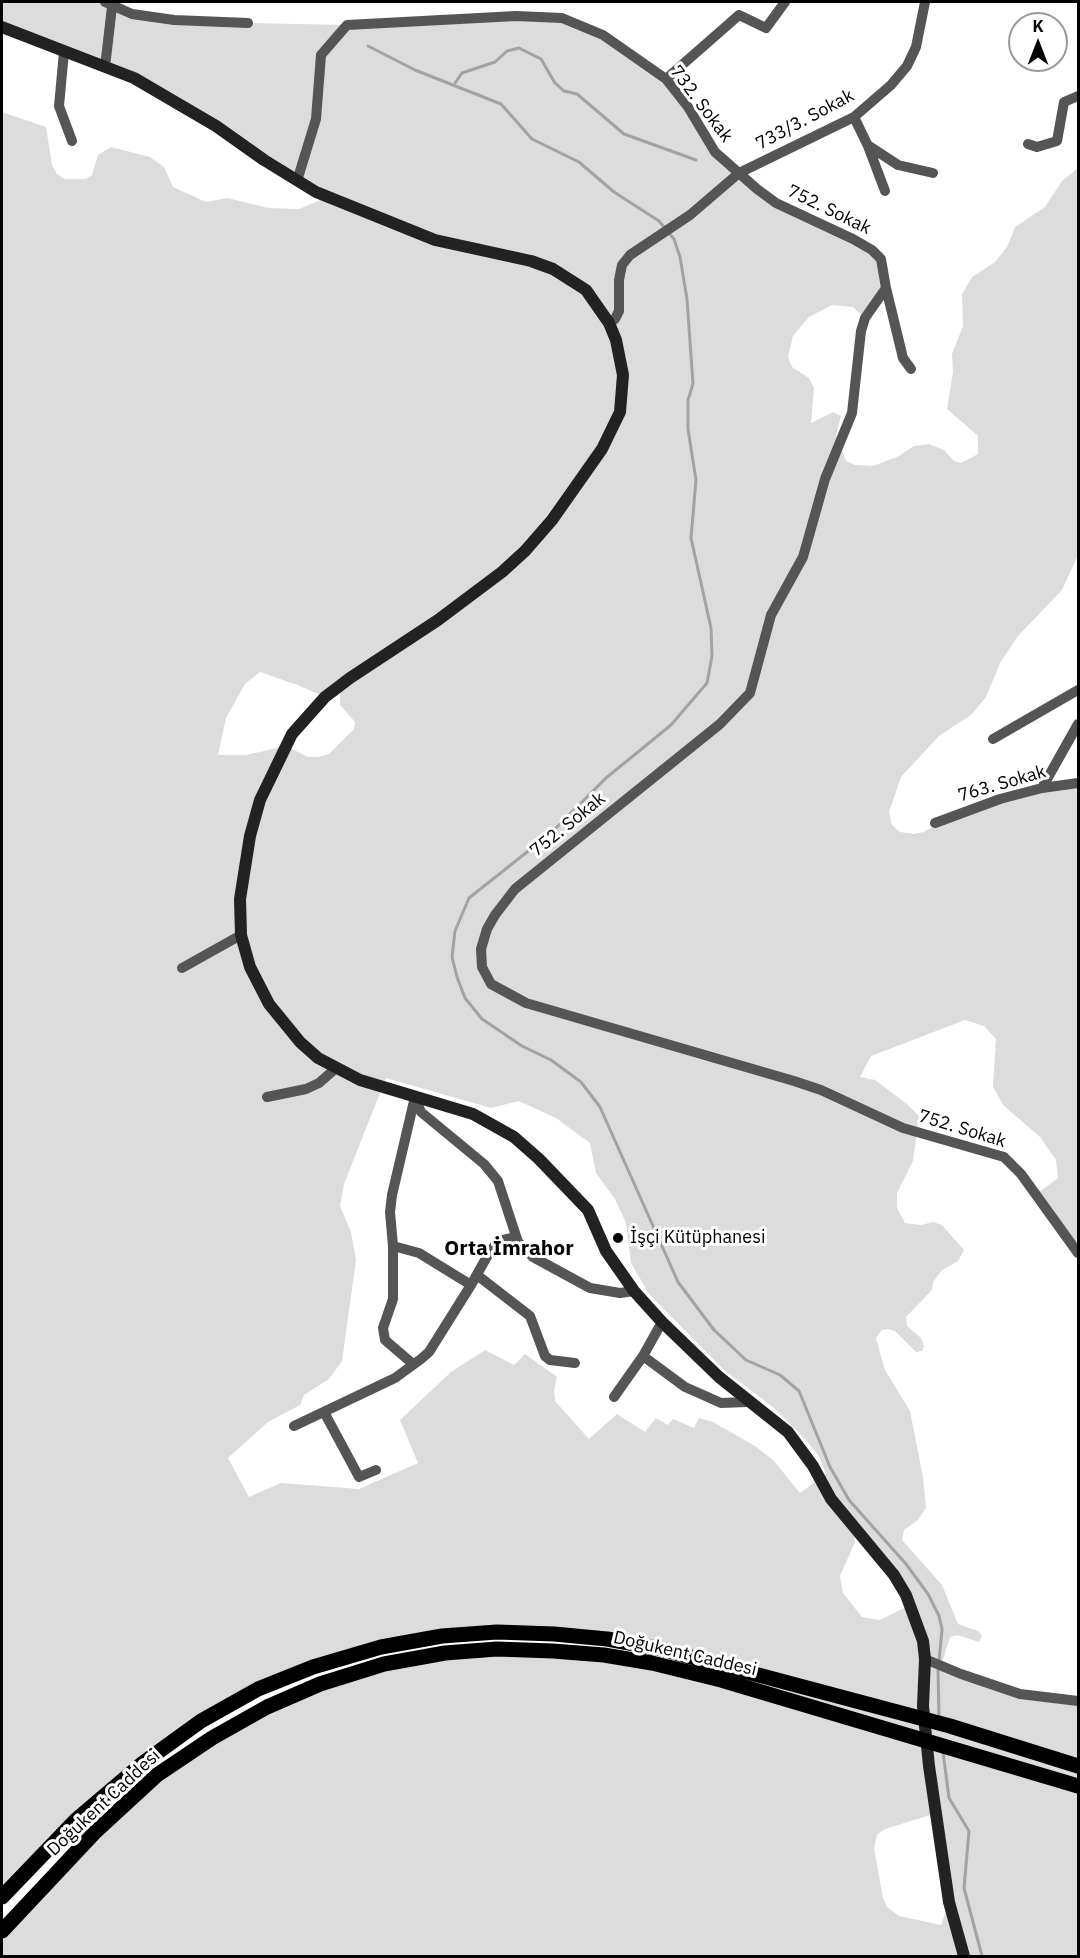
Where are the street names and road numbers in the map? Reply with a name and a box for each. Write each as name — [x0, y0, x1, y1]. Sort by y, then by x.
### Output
street label: 732. Sokak — [665, 61, 737, 147]
street label: 733/3. Sokak — [752, 85, 858, 155]
street label: 752. Sokak — [784, 180, 874, 240]
street label: 763. Sokak — [955, 761, 1049, 807]
street label: 752. Sokak — [526, 788, 610, 862]
street label: 752. Sokak — [916, 1105, 1008, 1153]
street label: Doğukent Caddesi — [611, 1627, 759, 1681]
street label: Doğukent Caddesi — [43, 1745, 165, 1861]

